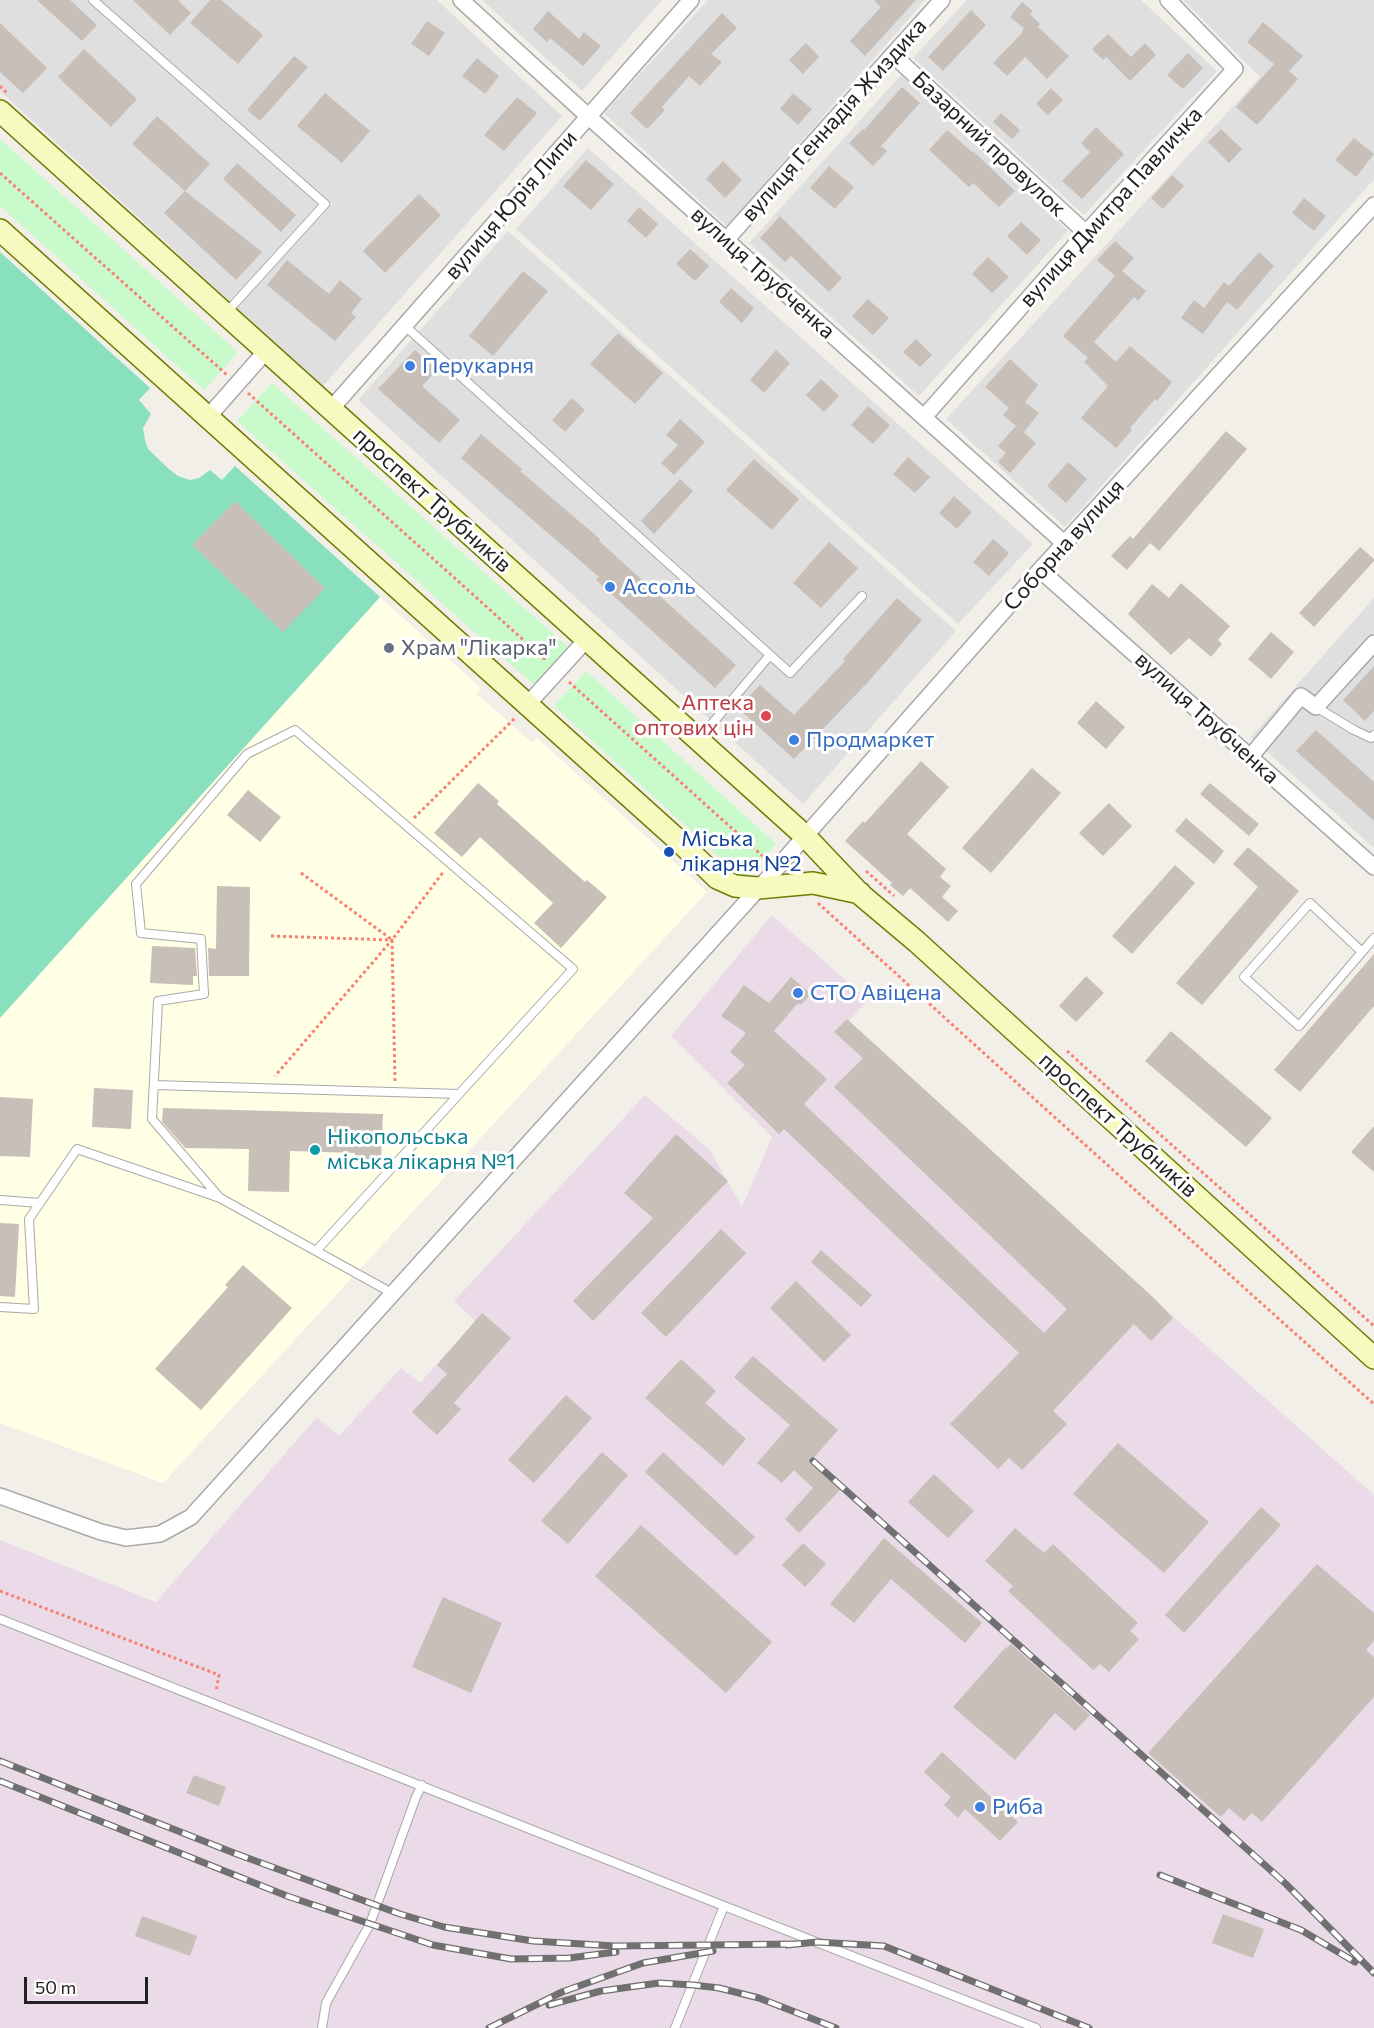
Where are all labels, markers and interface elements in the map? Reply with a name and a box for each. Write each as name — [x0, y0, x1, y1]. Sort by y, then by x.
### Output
street label: вулиця Геннадія Жиздика — [736, 13, 932, 227]
street label: Базарний провулок — [907, 66, 1071, 222]
street label: вулиця Дмитра Павличка — [1014, 101, 1208, 313]
street label: вулиця Юрія Липи — [439, 125, 583, 285]
street label: вулиця Трубченка — [686, 201, 840, 345]
place label: Перукарня — [422, 353, 534, 379]
marker: Перукарня — [403, 359, 417, 373]
street label: проспект Трубників — [347, 422, 517, 578]
street label: Соборна вулиця — [998, 474, 1130, 616]
place label: Ассоль — [622, 574, 695, 600]
marker: Ассоль — [603, 580, 617, 594]
place label: Храм "Лікарка" — [401, 635, 557, 661]
marker: Храм "Лікарка" — [382, 641, 396, 655]
street label: вулиця Трубченка — [1130, 646, 1284, 790]
place label: Аптека оптових цін — [634, 690, 754, 742]
marker: Аптека оптових цін — [759, 709, 773, 723]
place label: Продмаркет — [806, 727, 934, 753]
marker: Продмаркет — [787, 733, 801, 747]
place label: Міська лікарня №2 — [681, 826, 802, 878]
marker: Міська лікарня №2 — [662, 845, 676, 859]
place label: СТО Авіцена — [810, 980, 941, 1006]
marker: СТО Авіцена — [791, 986, 805, 1000]
street label: проспект Трубників — [1033, 1047, 1203, 1203]
place label: Нікопольська міська лікарня №1 — [327, 1124, 516, 1176]
marker: Нікопольська міська лікарня №1 — [308, 1143, 322, 1157]
place label: Риба — [992, 1794, 1043, 1820]
marker: Риба — [973, 1800, 987, 1814]
scale bar — [27, 1965, 152, 2003]
text: 50 m — [35, 1976, 76, 1998]

